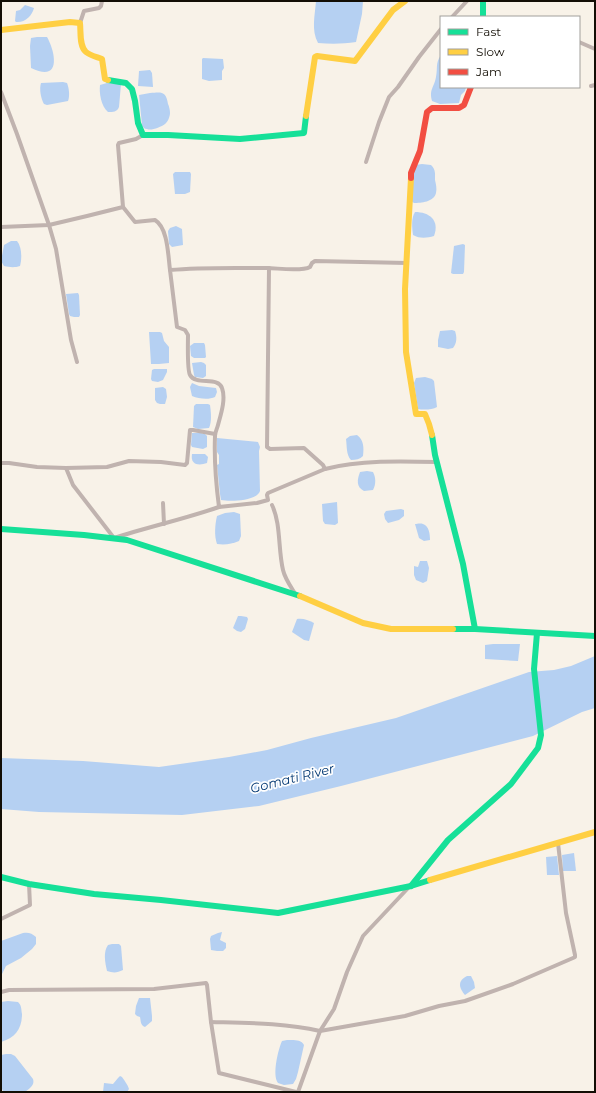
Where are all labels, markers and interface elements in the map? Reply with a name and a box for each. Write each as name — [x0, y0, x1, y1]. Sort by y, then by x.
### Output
legend — [440, 16, 580, 88]
text: Fast — [476, 24, 501, 39]
text: Slow — [476, 44, 505, 59]
text: Jam — [475, 64, 502, 79]
water label: Gomati River — [248, 760, 336, 796]

